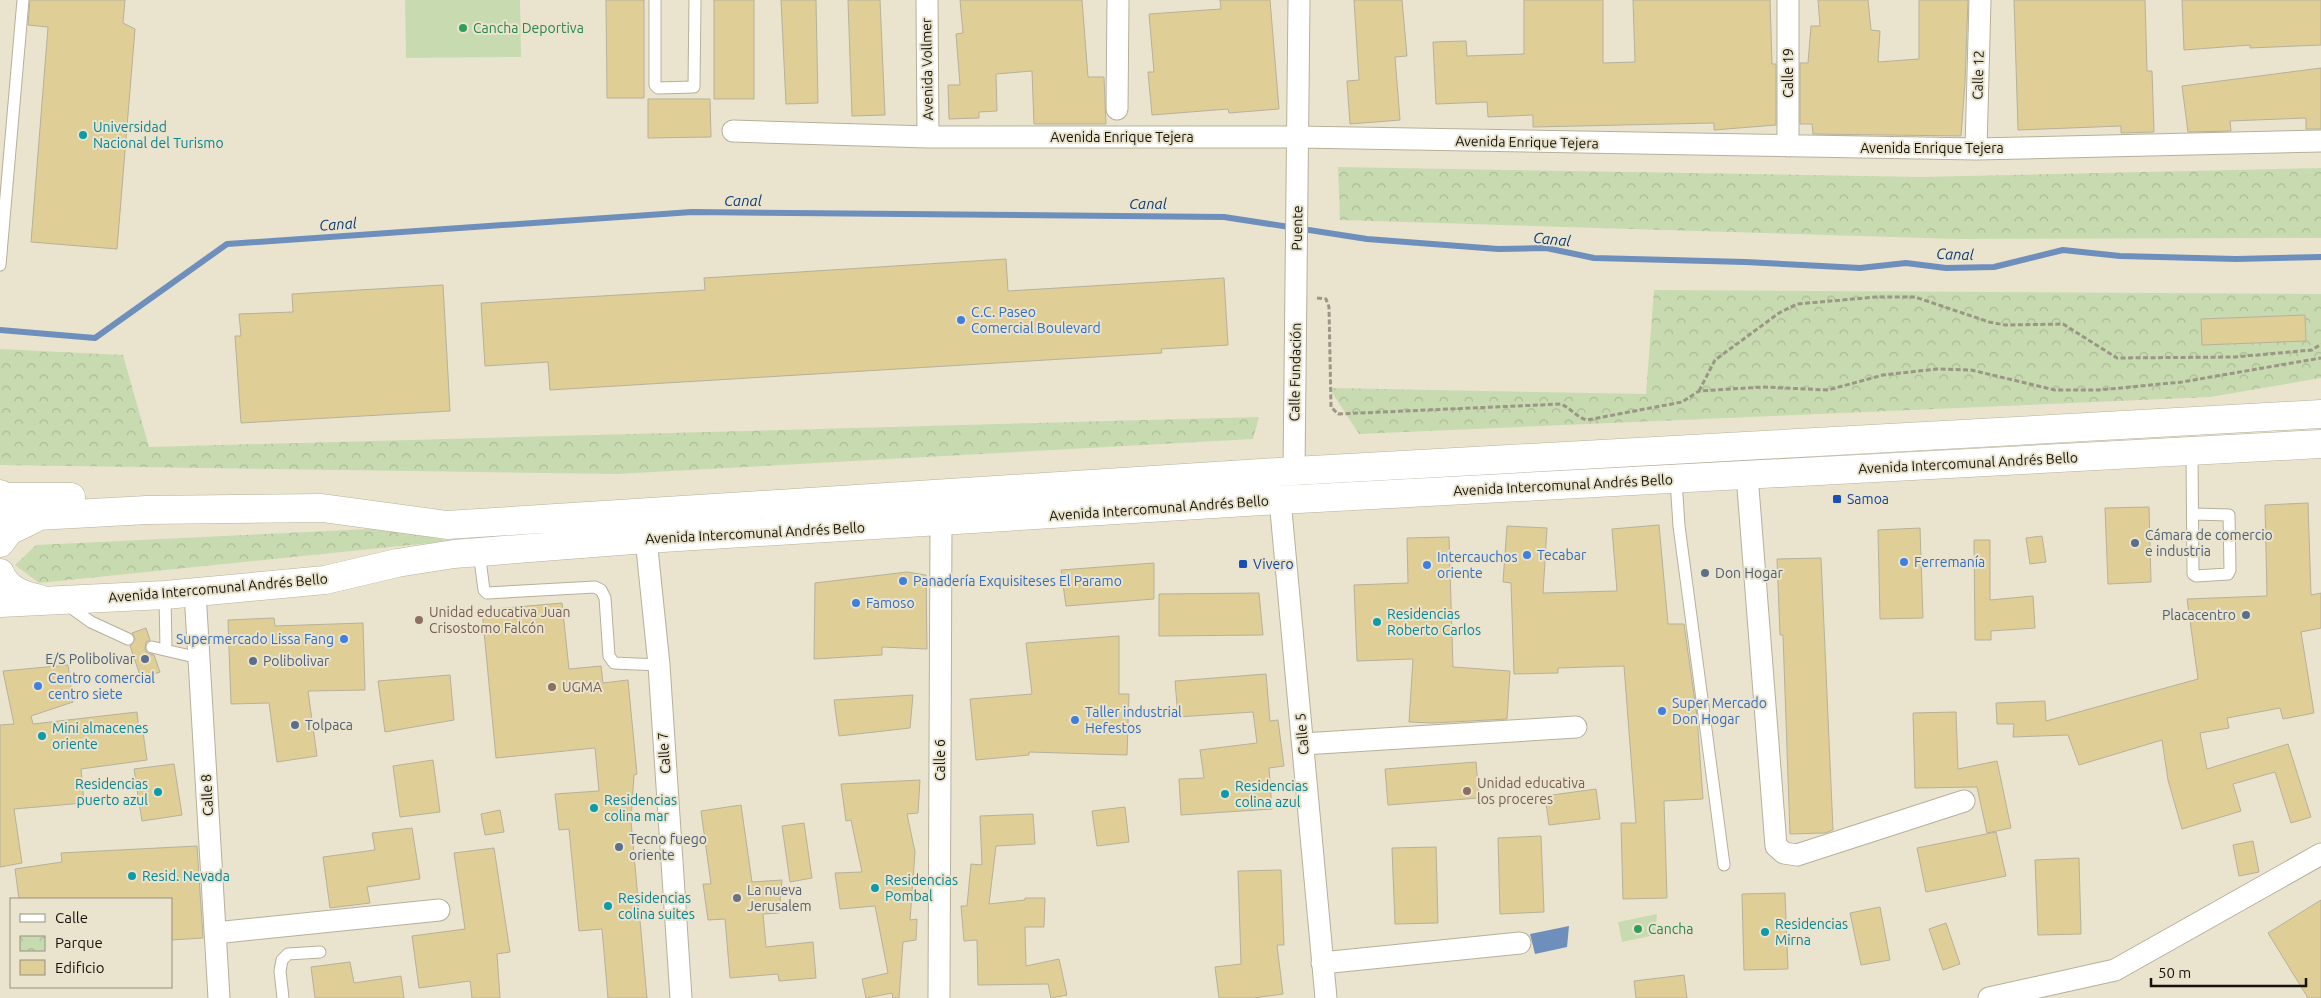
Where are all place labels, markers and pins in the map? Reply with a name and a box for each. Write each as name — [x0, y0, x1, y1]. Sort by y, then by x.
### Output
place label: Cancha Deportiva — [473, 20, 584, 36]
marker: Cancha Deportiva — [457, 22, 469, 34]
place label: Universidad Nacional del Turismo — [93, 119, 224, 151]
marker: Universidad Nacional del Turismo — [77, 129, 89, 141]
place label: C.C. Paseo Comercial Boulevard — [971, 304, 1101, 336]
marker: C.C. Paseo Comercial Boulevard — [955, 314, 967, 326]
place label: Samoa — [1847, 491, 1889, 507]
marker: Samoa — [1831, 493, 1843, 505]
place label: Cámara de comercio e industria — [2145, 527, 2273, 559]
marker: Cámara de comercio e industria — [2129, 537, 2141, 549]
place label: Tecabar — [1537, 547, 1587, 563]
place label: Intercauchos oriente — [1437, 549, 1518, 581]
marker: Tecabar — [1521, 549, 1533, 561]
place label: Ferremanía — [1914, 554, 1985, 570]
place label: Vivero — [1253, 556, 1294, 572]
marker: Ferremanía — [1898, 556, 1910, 568]
marker: Vivero — [1237, 558, 1249, 570]
marker: Intercauchos oriente — [1421, 559, 1433, 571]
place label: Don Hogar — [1715, 565, 1783, 581]
marker: Don Hogar — [1699, 567, 1711, 579]
place label: Panadería Exquisiteses El Paramo — [913, 573, 1122, 589]
marker: Panadería Exquisiteses El Paramo — [897, 575, 909, 587]
place label: Famoso — [866, 595, 915, 611]
marker: Famoso — [850, 597, 862, 609]
place label: Unidad educativa Juan Crisostomo Falcón — [429, 604, 570, 636]
place label: Residencias Roberto Carlos — [1387, 606, 1481, 638]
place label: Placacentro — [2162, 607, 2236, 623]
marker: Placacentro — [2240, 609, 2252, 621]
marker: Unidad educativa Juan Crisostomo Falcón — [413, 614, 425, 626]
marker: Residencias Roberto Carlos — [1371, 616, 1383, 628]
place label: Supermercado Lissa Fang — [176, 631, 334, 647]
marker: Supermercado Lissa Fang — [338, 633, 350, 645]
place label: E/S Polibolivar — [45, 651, 136, 667]
marker: E/S Polibolivar — [139, 653, 151, 665]
place label: Polibolivar — [263, 653, 330, 669]
marker: Polibolivar — [247, 655, 259, 667]
place label: Centro comercial centro siete — [48, 670, 155, 702]
place label: UGMA — [562, 679, 602, 695]
marker: Centro comercial centro siete — [32, 680, 44, 692]
marker: UGMA — [546, 681, 558, 693]
place label: Super Mercado Don Hogar — [1672, 695, 1767, 727]
place label: Taller industrial Hefestos — [1085, 704, 1182, 736]
marker: Super Mercado Don Hogar — [1656, 705, 1668, 717]
marker: Taller industrial Hefestos — [1069, 714, 1081, 726]
place label: Tolpaca — [305, 717, 353, 733]
marker: Tolpaca — [289, 719, 301, 731]
place label: Mini almacenes oriente — [52, 720, 148, 752]
marker: Mini almacenes oriente — [36, 730, 48, 742]
place label: Unidad educativa los proceres — [1477, 775, 1585, 807]
place label: Residencias puerto azul — [75, 776, 148, 808]
place label: Residencias colina azul — [1235, 778, 1308, 810]
marker: Unidad educativa los proceres — [1461, 785, 1473, 797]
marker: Residencias puerto azul — [152, 786, 164, 798]
marker: Residencias colina azul — [1219, 788, 1231, 800]
place label: Residencias colina mar — [604, 792, 677, 824]
marker: Residencias colina mar — [588, 802, 600, 814]
place label: Tecno fuego oriente — [629, 831, 707, 863]
marker: Tecno fuego oriente — [613, 841, 625, 853]
place label: Resid. Nevada — [142, 868, 230, 884]
marker: Resid. Nevada — [126, 870, 138, 882]
place label: Residencias Pombal — [885, 872, 958, 904]
place label: La nueva Jerusalem — [747, 882, 812, 914]
marker: Residencias Pombal — [869, 882, 881, 894]
place label: Residencias colina suites — [618, 890, 695, 922]
marker: La nueva Jerusalem — [731, 892, 743, 904]
marker: Residencias colina suites — [602, 900, 614, 912]
place label: Residencias Mirna — [1775, 916, 1848, 948]
place label: Cancha — [1648, 921, 1694, 937]
marker: Cancha — [1632, 923, 1644, 935]
marker: Residencias Mirna — [1759, 926, 1771, 938]

